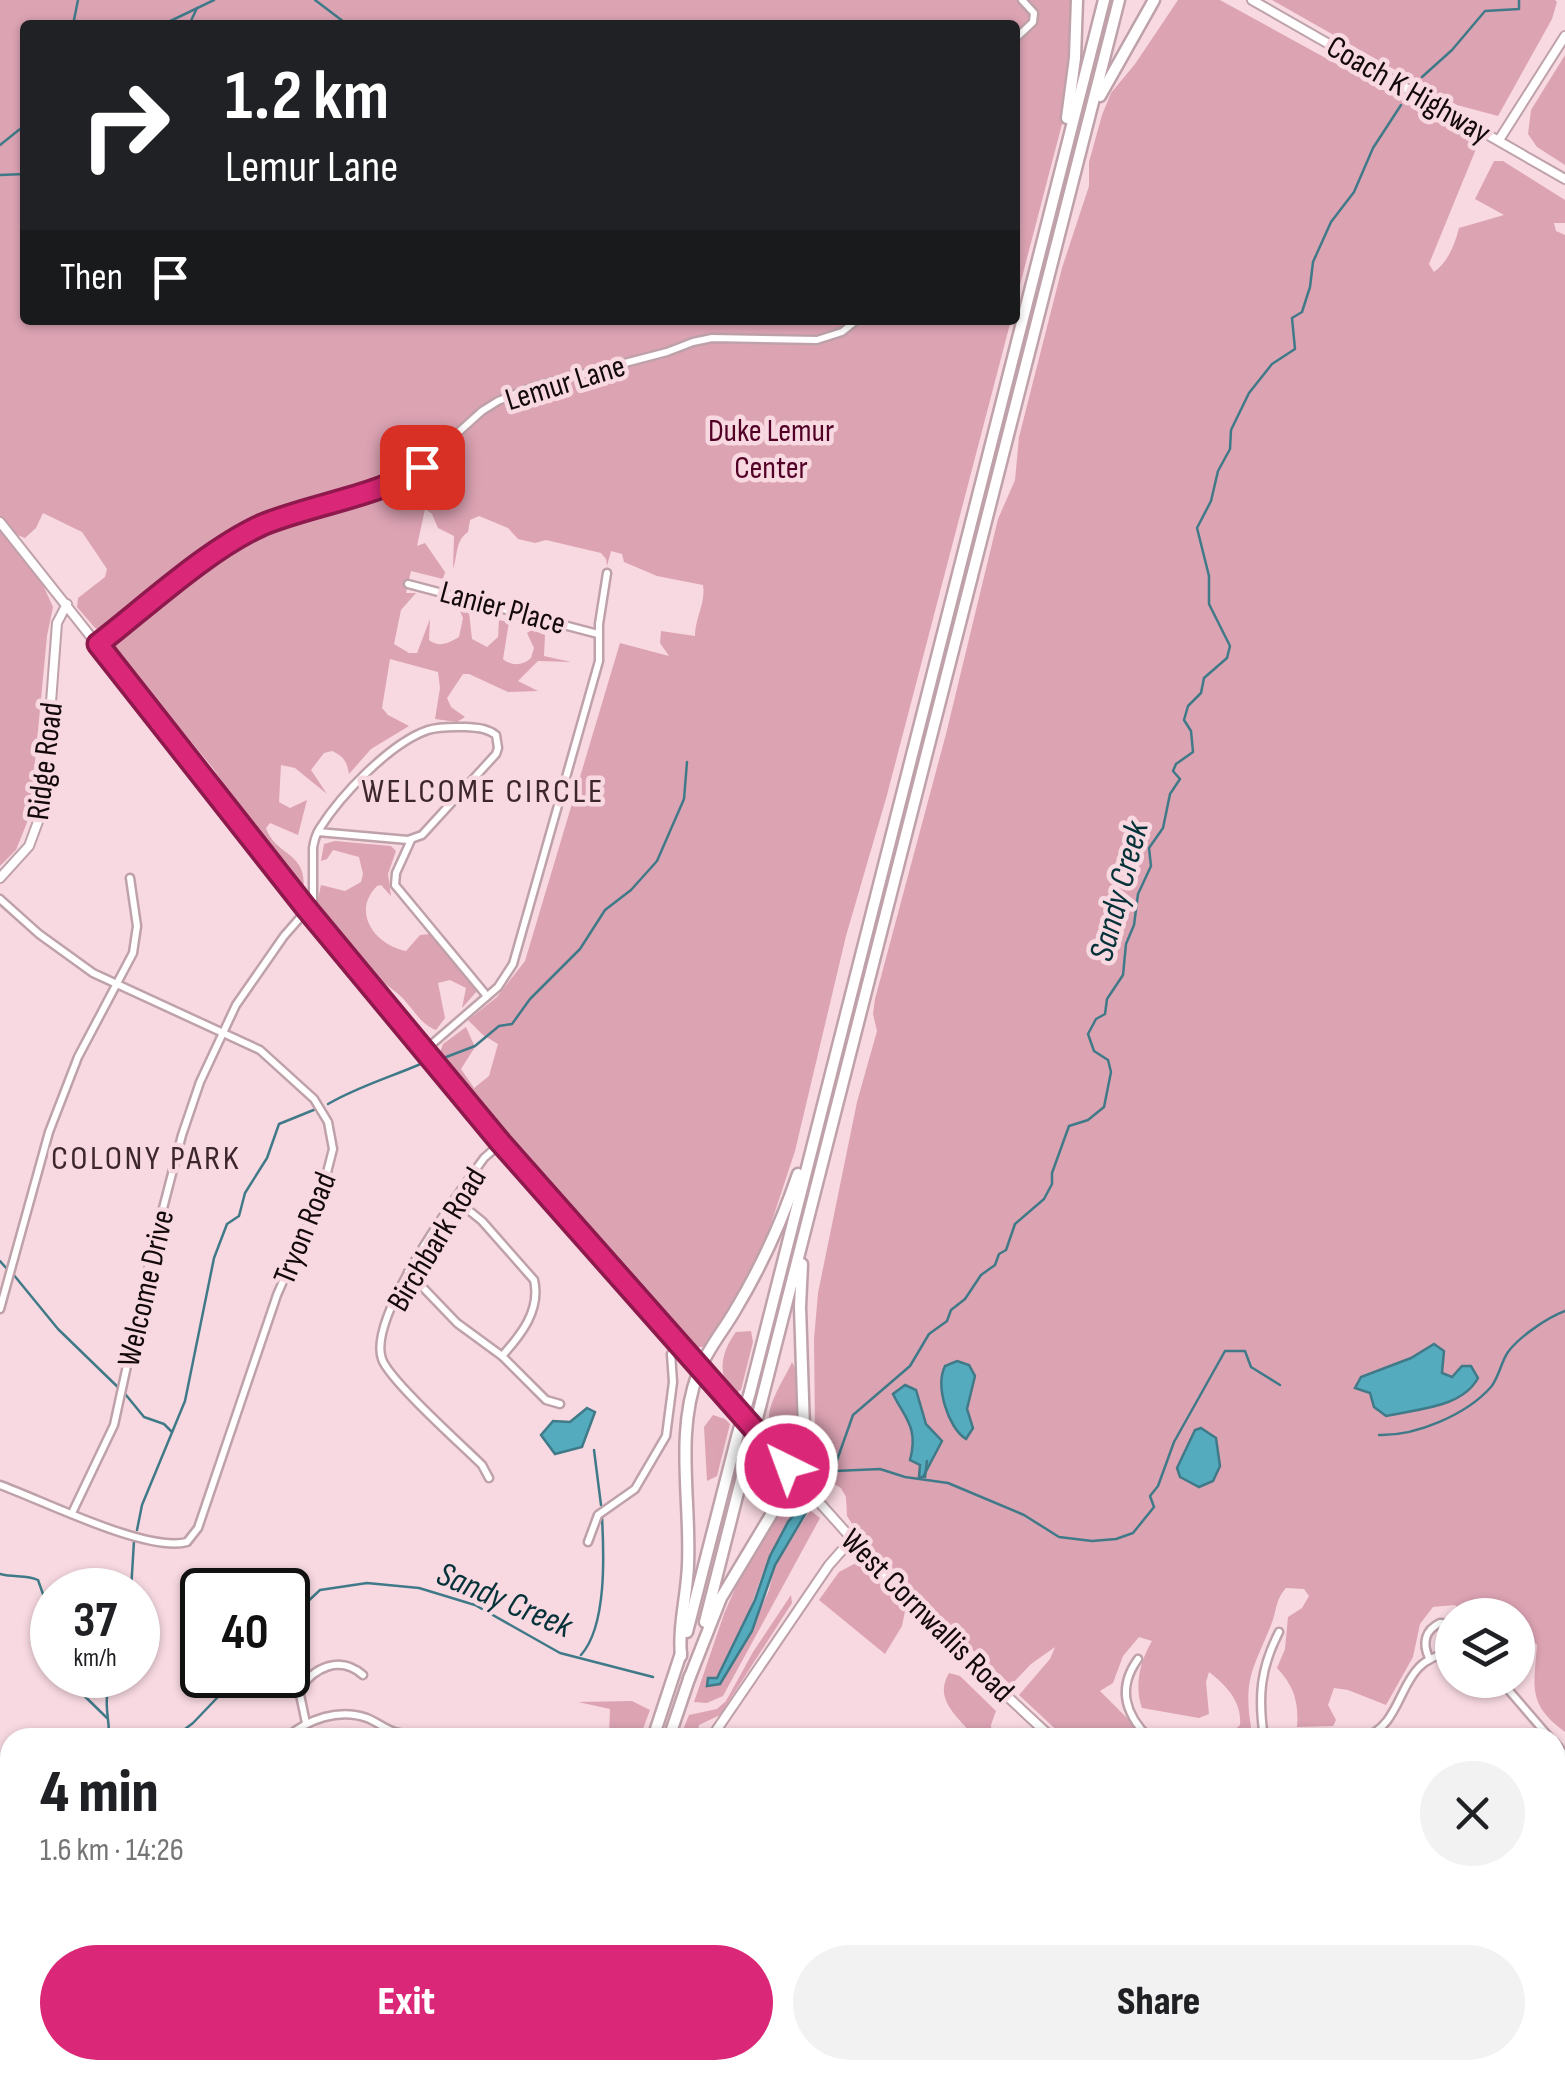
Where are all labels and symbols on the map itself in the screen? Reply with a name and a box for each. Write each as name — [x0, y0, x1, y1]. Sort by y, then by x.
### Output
street label: Coach K Highway — [1319, 28, 1497, 153]
street label: Lemur Lane — [501, 347, 630, 420]
park label: Duke Lemur Center — [708, 412, 834, 488]
pin — [380, 425, 465, 510]
street label: Lanier Place — [436, 573, 570, 644]
street label: Ridge Road — [19, 700, 72, 822]
district label: WELCOME CIRCLE — [361, 770, 605, 813]
water label: Sandy Creek — [1080, 816, 1159, 966]
district label: COLONY PARK — [51, 1137, 241, 1180]
street label: Birchbark Road — [379, 1161, 495, 1319]
street label: Tryon Road — [265, 1167, 345, 1290]
street label: Welcome Drive — [110, 1206, 183, 1370]
position arrow — [735, 1414, 839, 1518]
street label: West Cornwallis Road — [832, 1521, 1022, 1711]
water label: Sandy Creek — [430, 1553, 579, 1648]
speed limit sign: 40 — [180, 1568, 310, 1698]

